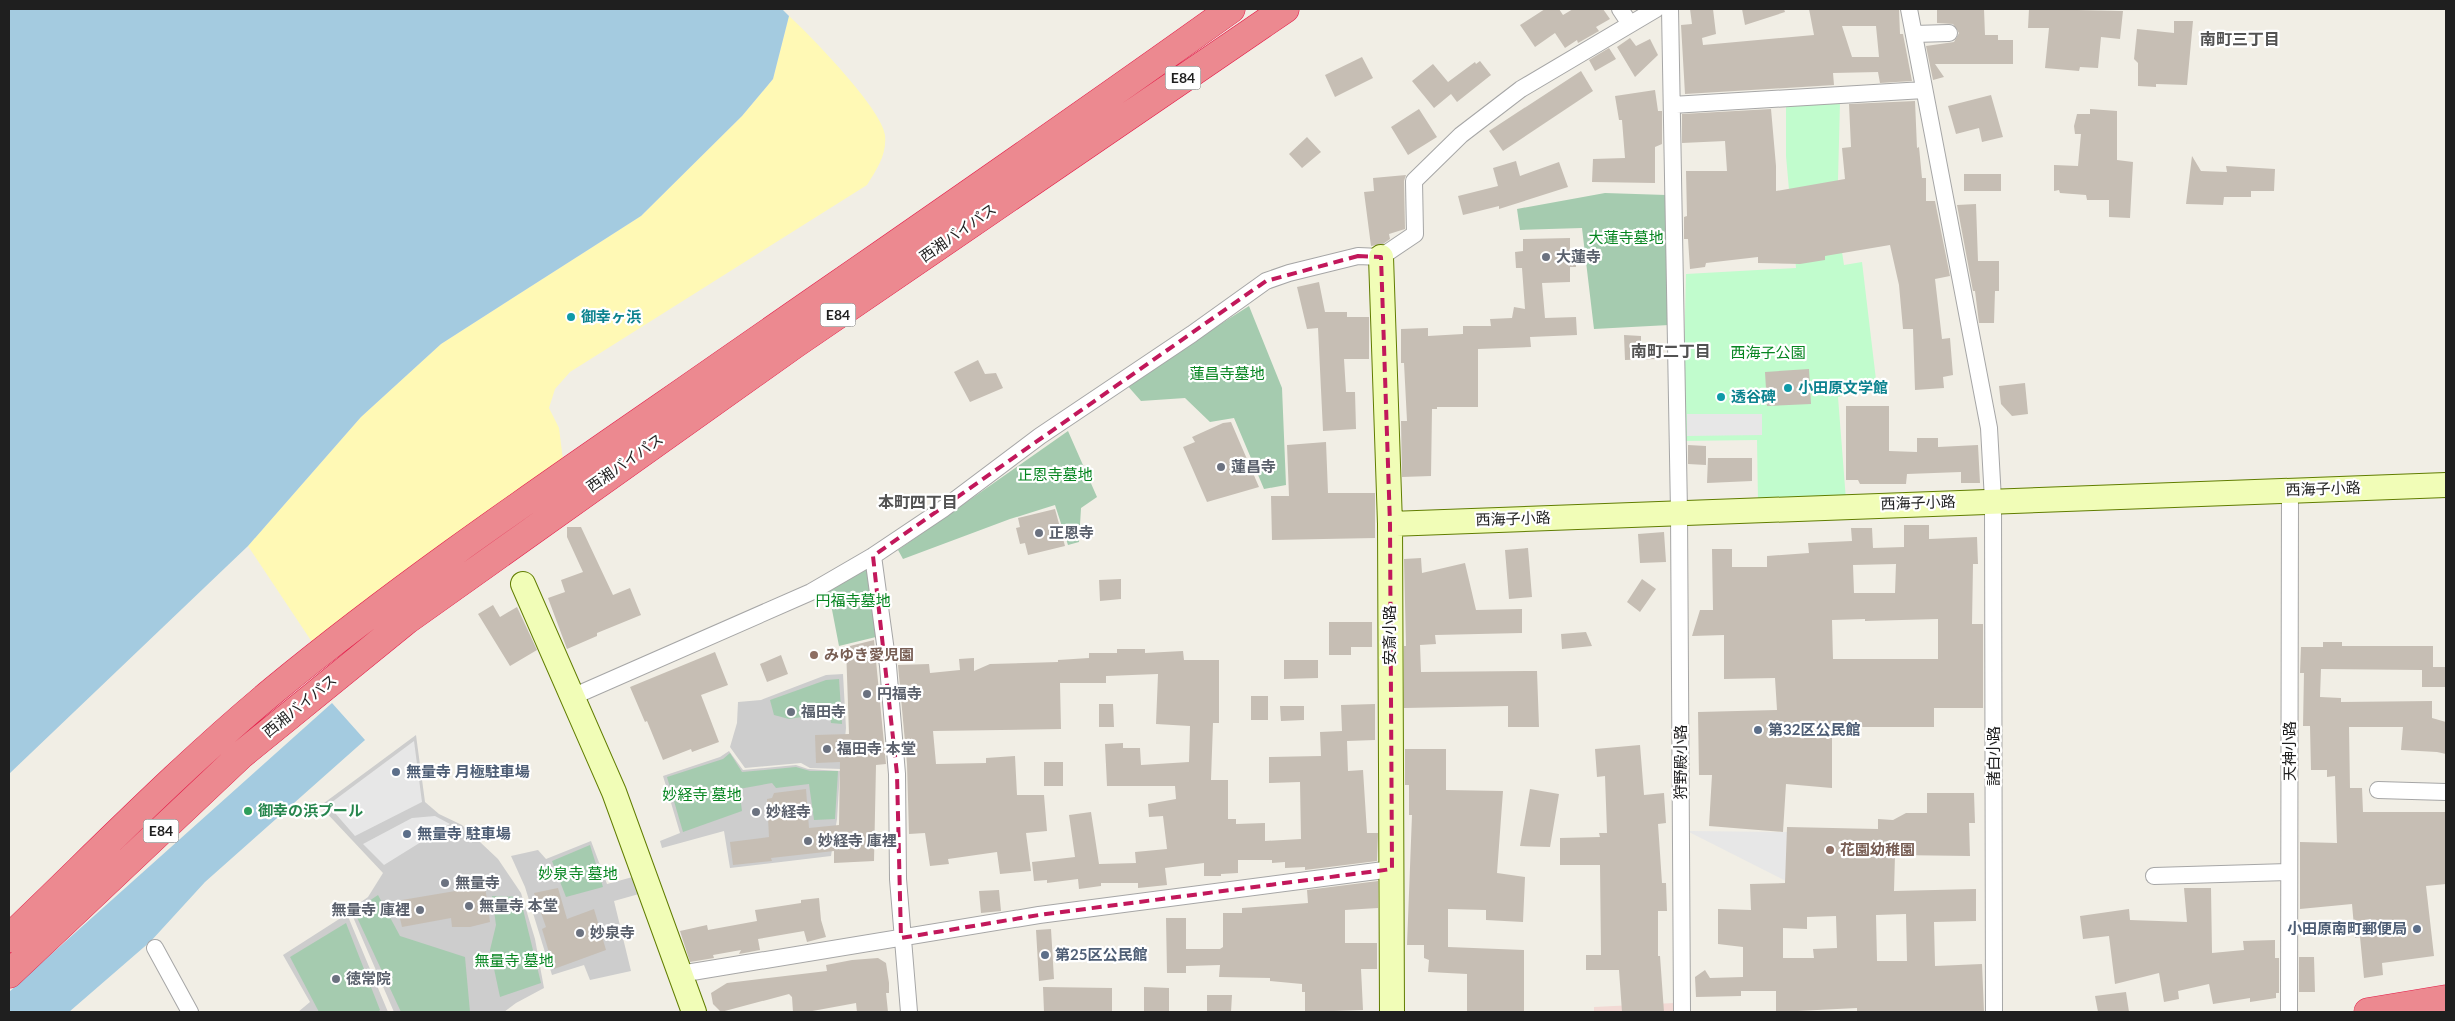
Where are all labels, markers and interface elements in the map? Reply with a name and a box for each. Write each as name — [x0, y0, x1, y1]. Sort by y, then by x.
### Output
district label: 南町三丁目 — [2200, 29, 2280, 48]
road number: E84 — [1166, 66, 1200, 90]
street label: 西湘バイパス — [916, 199, 999, 265]
park label: 大蓮寺墓地 — [1588, 228, 1664, 246]
place label: 大蓮寺 — [1556, 247, 1601, 265]
marker: 大蓮寺 — [1540, 251, 1552, 263]
road number: E84 — [820, 304, 856, 326]
place label: 御幸ヶ浜 — [581, 307, 642, 325]
marker: 御幸ヶ浜 — [565, 311, 577, 323]
district label: 南町二丁目 — [1631, 341, 1711, 360]
park label: 西海子公園 — [1730, 343, 1806, 361]
park label: 蓮昌寺墓地 — [1189, 364, 1265, 382]
place label: 小田原文学館 — [1798, 378, 1888, 396]
marker: 小田原文学館 — [1782, 382, 1794, 394]
place label: 透谷碑 — [1731, 387, 1776, 405]
marker: 透谷碑 — [1715, 391, 1727, 403]
street label: 西湘バイパス — [583, 429, 666, 495]
place label: 蓮昌寺 — [1231, 457, 1276, 475]
marker: 蓮昌寺 — [1215, 461, 1227, 473]
park label: 正恩寺墓地 — [1017, 465, 1093, 483]
street label: 西海子小路 — [2285, 478, 2361, 498]
district label: 本町四丁目 — [878, 492, 958, 511]
street label: 西海子小路 — [1880, 492, 1956, 512]
street label: 西海子小路 — [1475, 508, 1551, 528]
place label: 正恩寺 — [1049, 523, 1094, 541]
marker: 正恩寺 — [1033, 527, 1045, 539]
park label: 円福寺墓地 — [815, 591, 891, 609]
street label: 安斎小路 — [1380, 605, 1398, 665]
place label: みゆき愛児園 — [824, 645, 914, 663]
marker: みゆき愛児園 — [808, 649, 820, 661]
street label: 西湘バイパス — [259, 670, 340, 740]
place label: 円福寺 — [877, 684, 922, 702]
marker: 円福寺 — [861, 688, 873, 700]
place label: 福田寺 — [800, 702, 846, 720]
marker: 福田寺 — [785, 706, 797, 718]
place label: 第32区公民館 — [1768, 720, 1860, 738]
street label: 天神小路 — [2280, 721, 2298, 781]
street label: 狩野殿小路 — [1671, 724, 1689, 800]
marker: 第32区公民館 — [1752, 724, 1764, 736]
street label: 諸白小路 — [1984, 726, 2002, 786]
place label: 福田寺 本堂 — [836, 739, 916, 757]
marker: 福田寺 本堂 — [821, 743, 833, 755]
place label: 無量寺 月極駐車場 — [406, 762, 530, 780]
marker: 無量寺 月極駐車場 — [390, 766, 402, 778]
park label: 妙経寺 墓地 — [663, 785, 741, 803]
place label: 御幸の浜プール — [258, 801, 363, 819]
place label: 妙経寺 — [766, 802, 811, 820]
marker: 御幸の浜プール — [242, 805, 254, 817]
marker: 妙経寺 — [750, 806, 762, 818]
road number: E84 — [144, 819, 178, 842]
place label: 無量寺 駐車場 — [417, 824, 511, 842]
marker: 無量寺 駐車場 — [401, 828, 413, 840]
place label: 妙経寺 庫裡 — [818, 831, 897, 849]
marker: 妙経寺 庫裡 — [802, 835, 814, 847]
place label: 花園幼稚園 — [1840, 840, 1915, 858]
marker: 花園幼稚園 — [1824, 844, 1836, 856]
park label: 妙泉寺 墓地 — [539, 864, 617, 882]
place label: 無量寺 — [455, 873, 500, 891]
marker: 無量寺 — [439, 877, 451, 889]
place label: 無量寺 本堂 — [479, 896, 558, 914]
place label: 無量寺 庫裡 — [331, 900, 410, 918]
marker: 無量寺 本堂 — [463, 900, 475, 912]
marker: 無量寺 庫裡 — [414, 904, 426, 916]
place label: 小田原南町郵便局 — [2287, 919, 2407, 937]
place label: 妙泉寺 — [590, 923, 635, 941]
marker: 小田原南町郵便局 — [2411, 923, 2423, 935]
marker: 妙泉寺 — [574, 927, 586, 939]
place label: 第25区公民館 — [1055, 945, 1147, 963]
marker: 第25区公民館 — [1039, 949, 1051, 961]
park label: 無量寺 墓地 — [475, 951, 553, 969]
place label: 徳常院 — [346, 969, 391, 987]
marker: 徳常院 — [330, 973, 342, 985]

